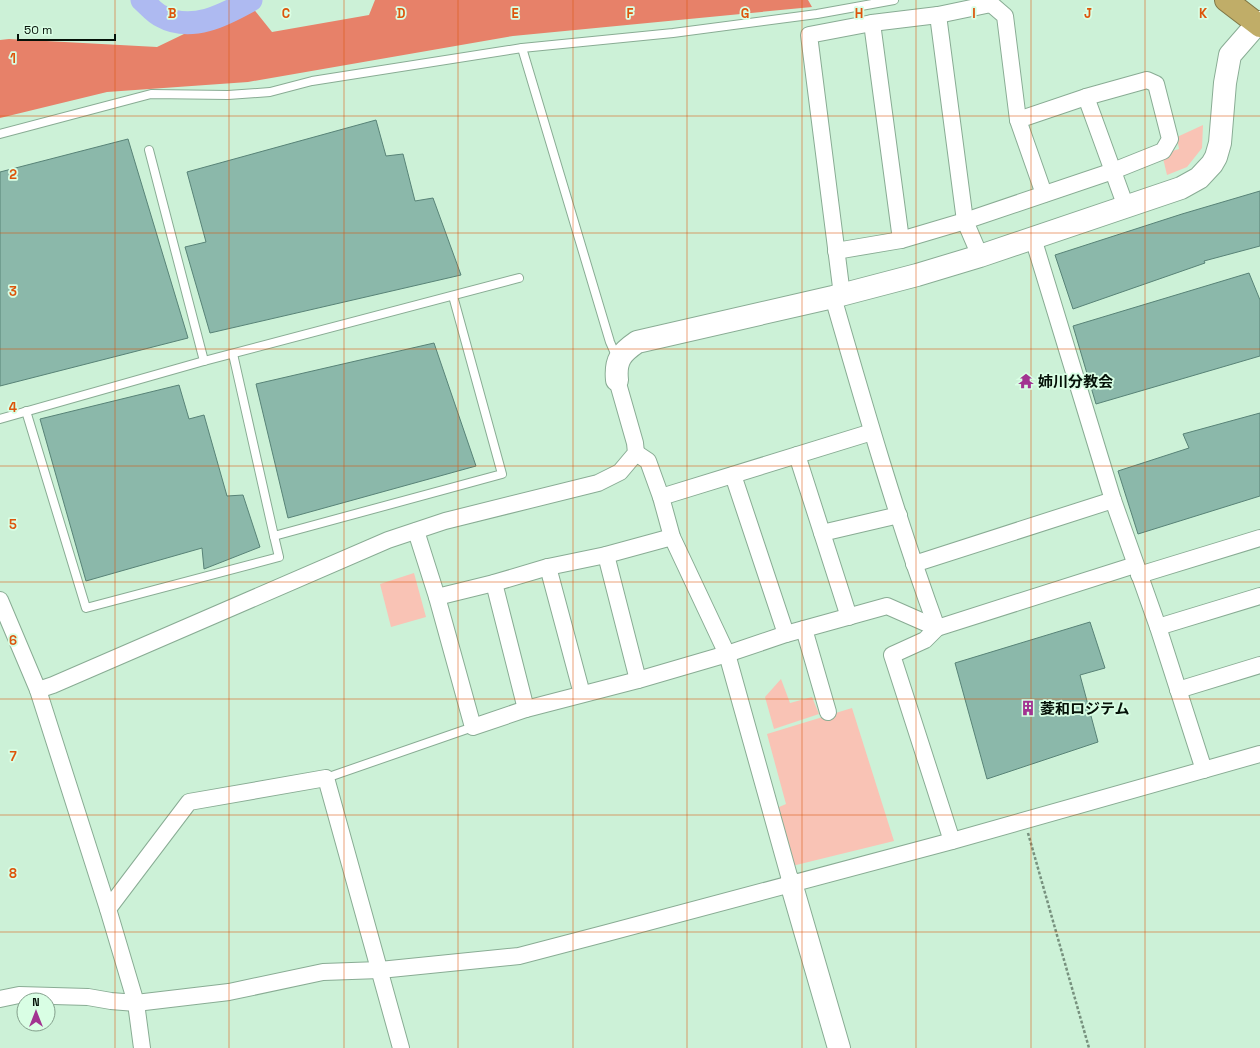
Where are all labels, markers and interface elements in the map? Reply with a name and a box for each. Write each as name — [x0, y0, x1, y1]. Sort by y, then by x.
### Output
text: B — [168, 5, 177, 22]
text: C — [282, 5, 290, 22]
text: D — [397, 5, 406, 22]
text: E — [511, 5, 519, 22]
text: F — [627, 5, 634, 22]
text: G — [741, 5, 749, 22]
text: H — [855, 5, 863, 22]
text: I — [972, 5, 976, 22]
text: J — [1084, 5, 1092, 22]
text: K — [1199, 5, 1208, 22]
scale bar — [18, 16, 115, 42]
text: 50 m — [24, 22, 52, 38]
text: 1 — [10, 50, 16, 67]
text: 2 — [9, 166, 17, 183]
text: 3 — [9, 283, 17, 300]
temple icon: 姉川分教会 — [1017, 372, 1035, 390]
place label: 姉川分教会 — [1038, 372, 1113, 391]
text: 4 — [9, 399, 17, 416]
text: 5 — [9, 516, 17, 533]
text: 6 — [9, 632, 17, 649]
building icon: 菱和ロジテム — [1019, 699, 1037, 717]
place label: 菱和ロジテム — [1040, 699, 1130, 718]
text: 7 — [9, 748, 17, 765]
text: 8 — [9, 865, 17, 882]
north arrow — [16, 992, 56, 1032]
text: N — [32, 995, 40, 1009]

